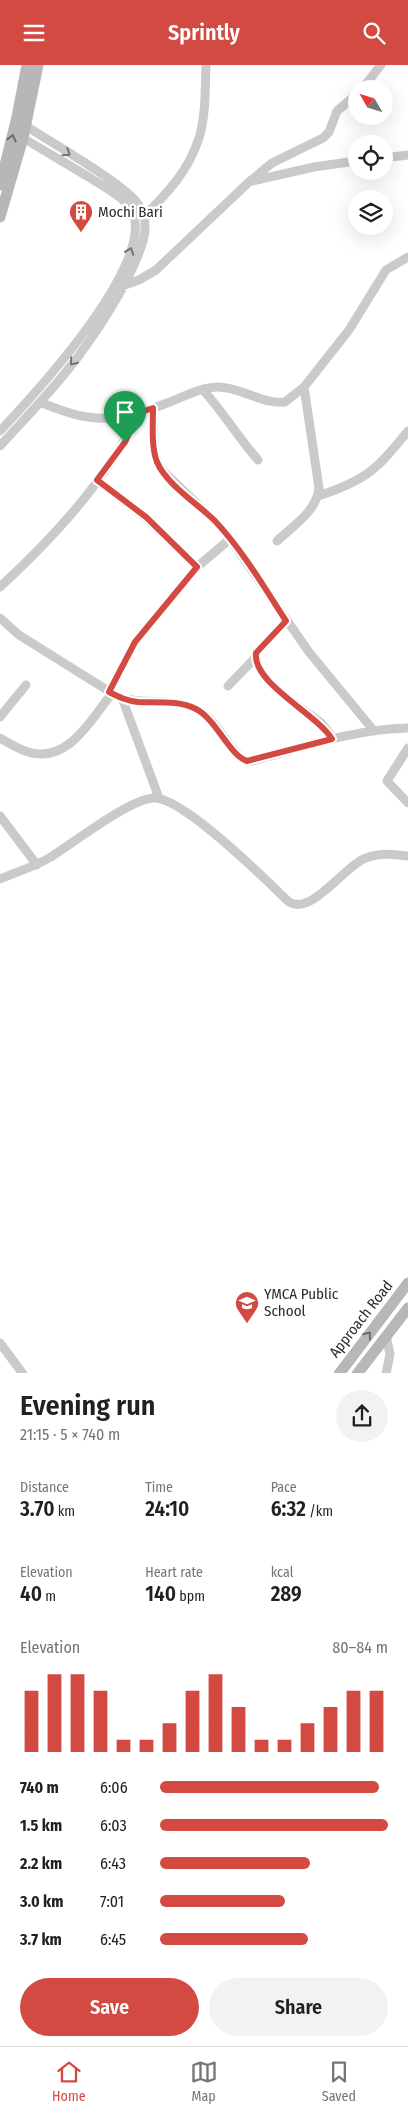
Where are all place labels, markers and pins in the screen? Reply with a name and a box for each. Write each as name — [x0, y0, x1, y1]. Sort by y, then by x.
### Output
building icon: Mochi Bari — [68, 199, 94, 233]
place label: Mochi Bari — [98, 203, 163, 221]
pin — [104, 391, 146, 442]
place label: YMCA Public School — [264, 1285, 339, 1320]
school or university icon: YMCA Public School — [234, 1290, 260, 1324]

